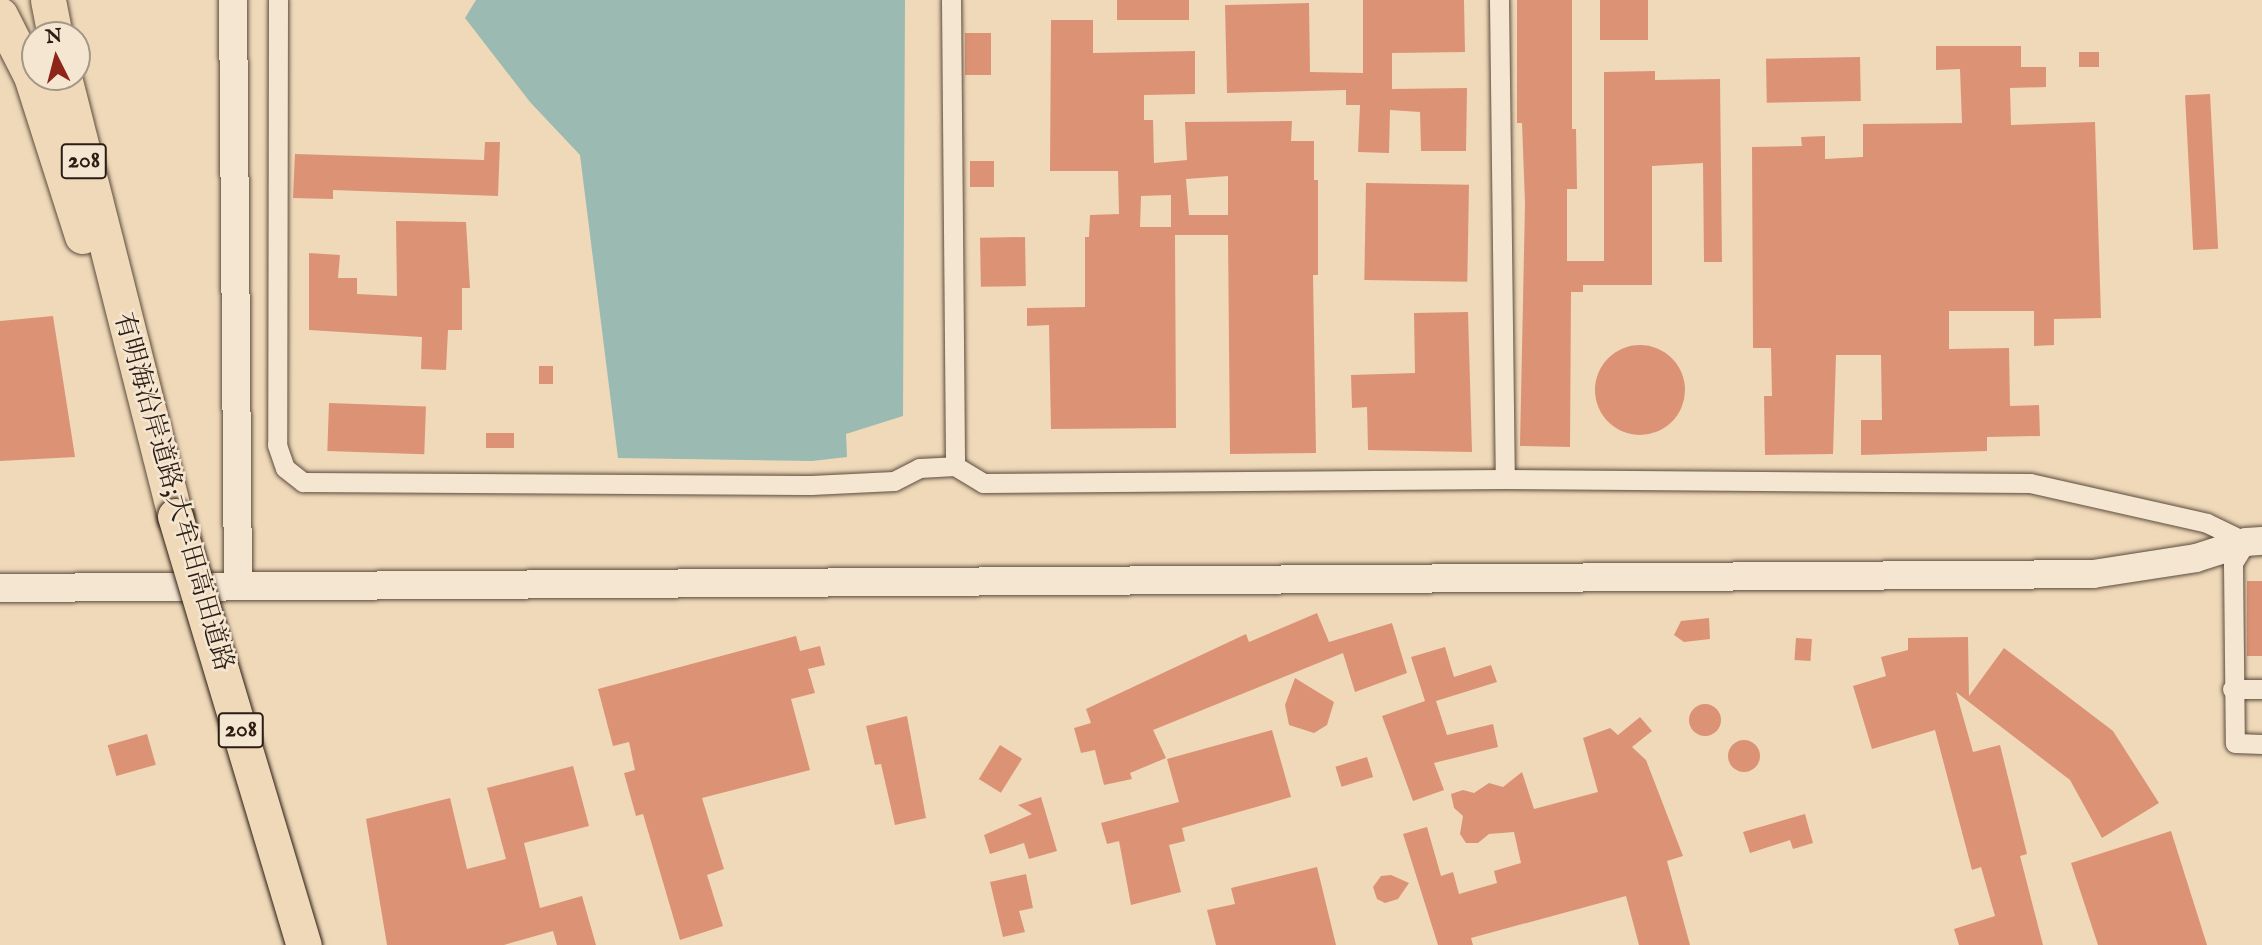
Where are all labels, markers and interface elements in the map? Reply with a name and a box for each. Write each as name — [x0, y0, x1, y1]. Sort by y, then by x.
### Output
north arrow — [21, 21, 91, 91]
text: N — [45, 24, 63, 50]
road number: 208 — [60, 140, 108, 182]
street label: 有明海沿岸道路;大牟田高田道路 — [107, 309, 239, 675]
road number: 208 — [216, 710, 266, 750]

